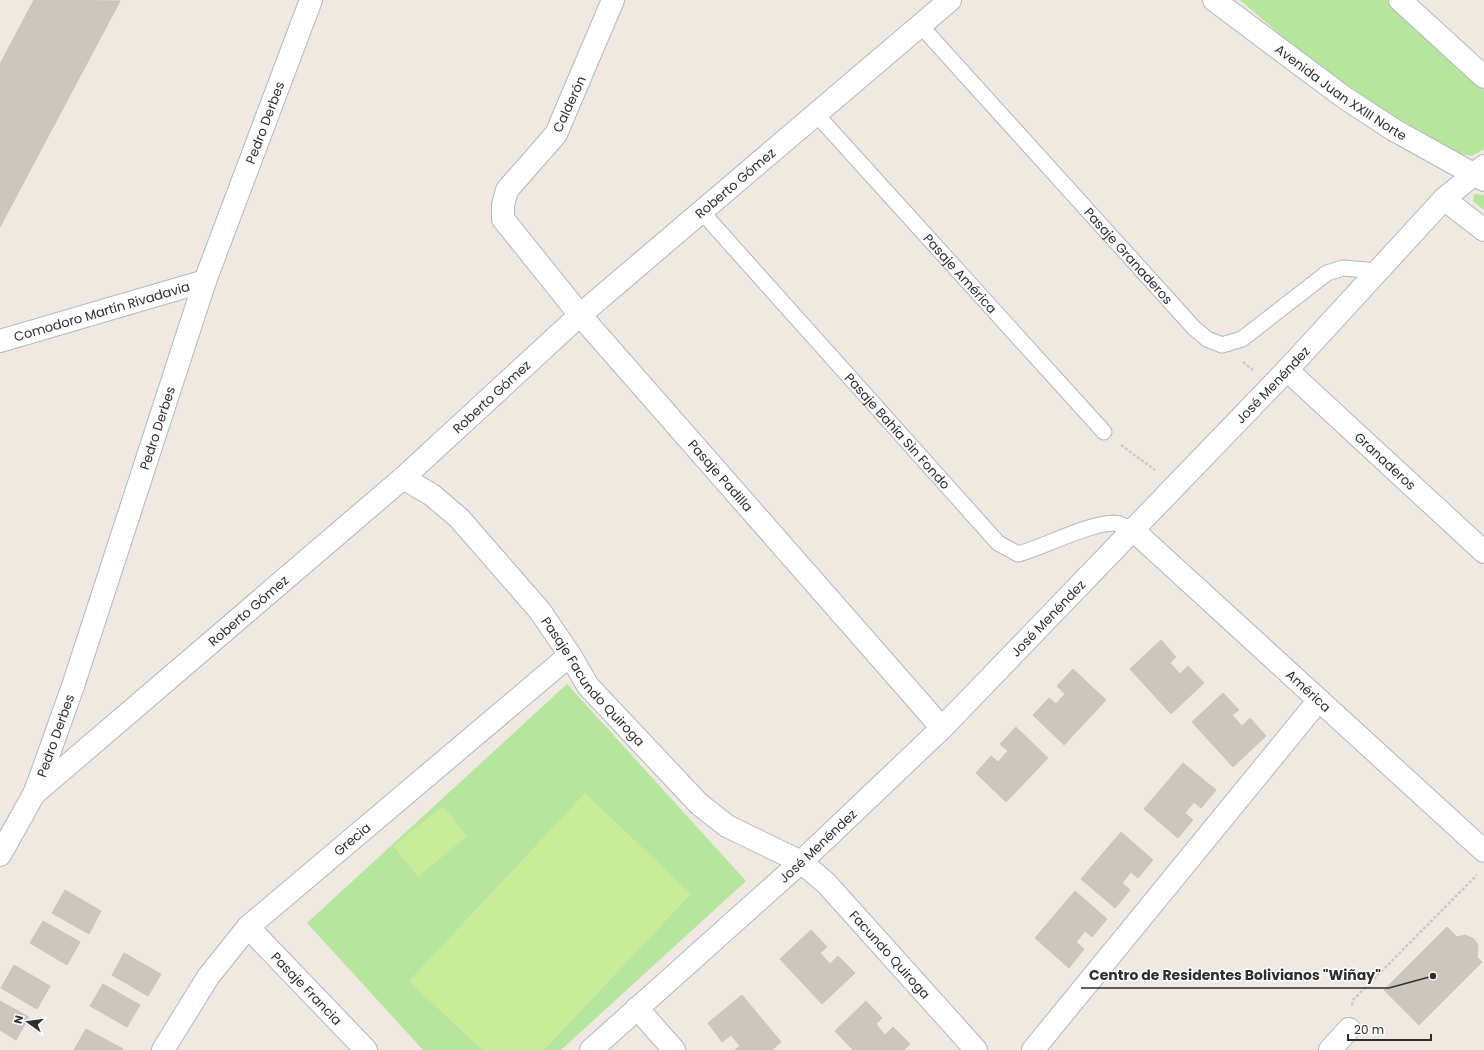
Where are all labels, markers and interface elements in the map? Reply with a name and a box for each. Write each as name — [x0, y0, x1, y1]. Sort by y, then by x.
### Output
street label: Avenida Juan XXIII Norte — [1271, 40, 1410, 145]
street label: Calderón — [548, 73, 591, 136]
street label: Pedro Derbes — [241, 79, 290, 167]
street label: Roberto Gómez — [691, 144, 780, 223]
street label: Pasaje Granaderos — [1079, 203, 1177, 309]
street label: Pasaje América — [919, 230, 1001, 318]
street label: Comodoro Martín Rivadavia — [12, 277, 192, 346]
street label: José Menéndez — [1231, 342, 1314, 428]
street label: Roberto Gómez — [448, 356, 535, 438]
street label: Pasaje Bahía Sin Fondo — [840, 369, 954, 494]
street label: Pedro Derbes — [135, 384, 180, 472]
street label: Granaderos — [1350, 428, 1420, 495]
street label: Pasaje Padilla — [683, 436, 757, 516]
street label: Roberto Gómez — [204, 571, 293, 651]
street label: José Menéndez — [1007, 576, 1090, 661]
street label: Pasaje Facundo Quiroga — [537, 613, 649, 751]
street label: América — [1282, 665, 1335, 717]
street label: Pedro Derbes — [32, 691, 79, 780]
street label: José Menéndez — [775, 805, 861, 887]
street label: Grecia — [330, 818, 375, 861]
street label: Facundo Quiroga — [845, 906, 935, 1003]
street label: Pasaje Francia — [267, 948, 346, 1030]
callout: Centro de Residentes Bolivianos "Wiñay" — [1081, 962, 1389, 988]
text: Centro de Residentes Bolivianos "Wiñay" — [1089, 965, 1381, 985]
north arrow — [8, 1002, 48, 1042]
text: N — [10, 1014, 27, 1026]
scale bar — [1348, 1016, 1431, 1042]
text: 20 m — [1354, 1021, 1384, 1038]

